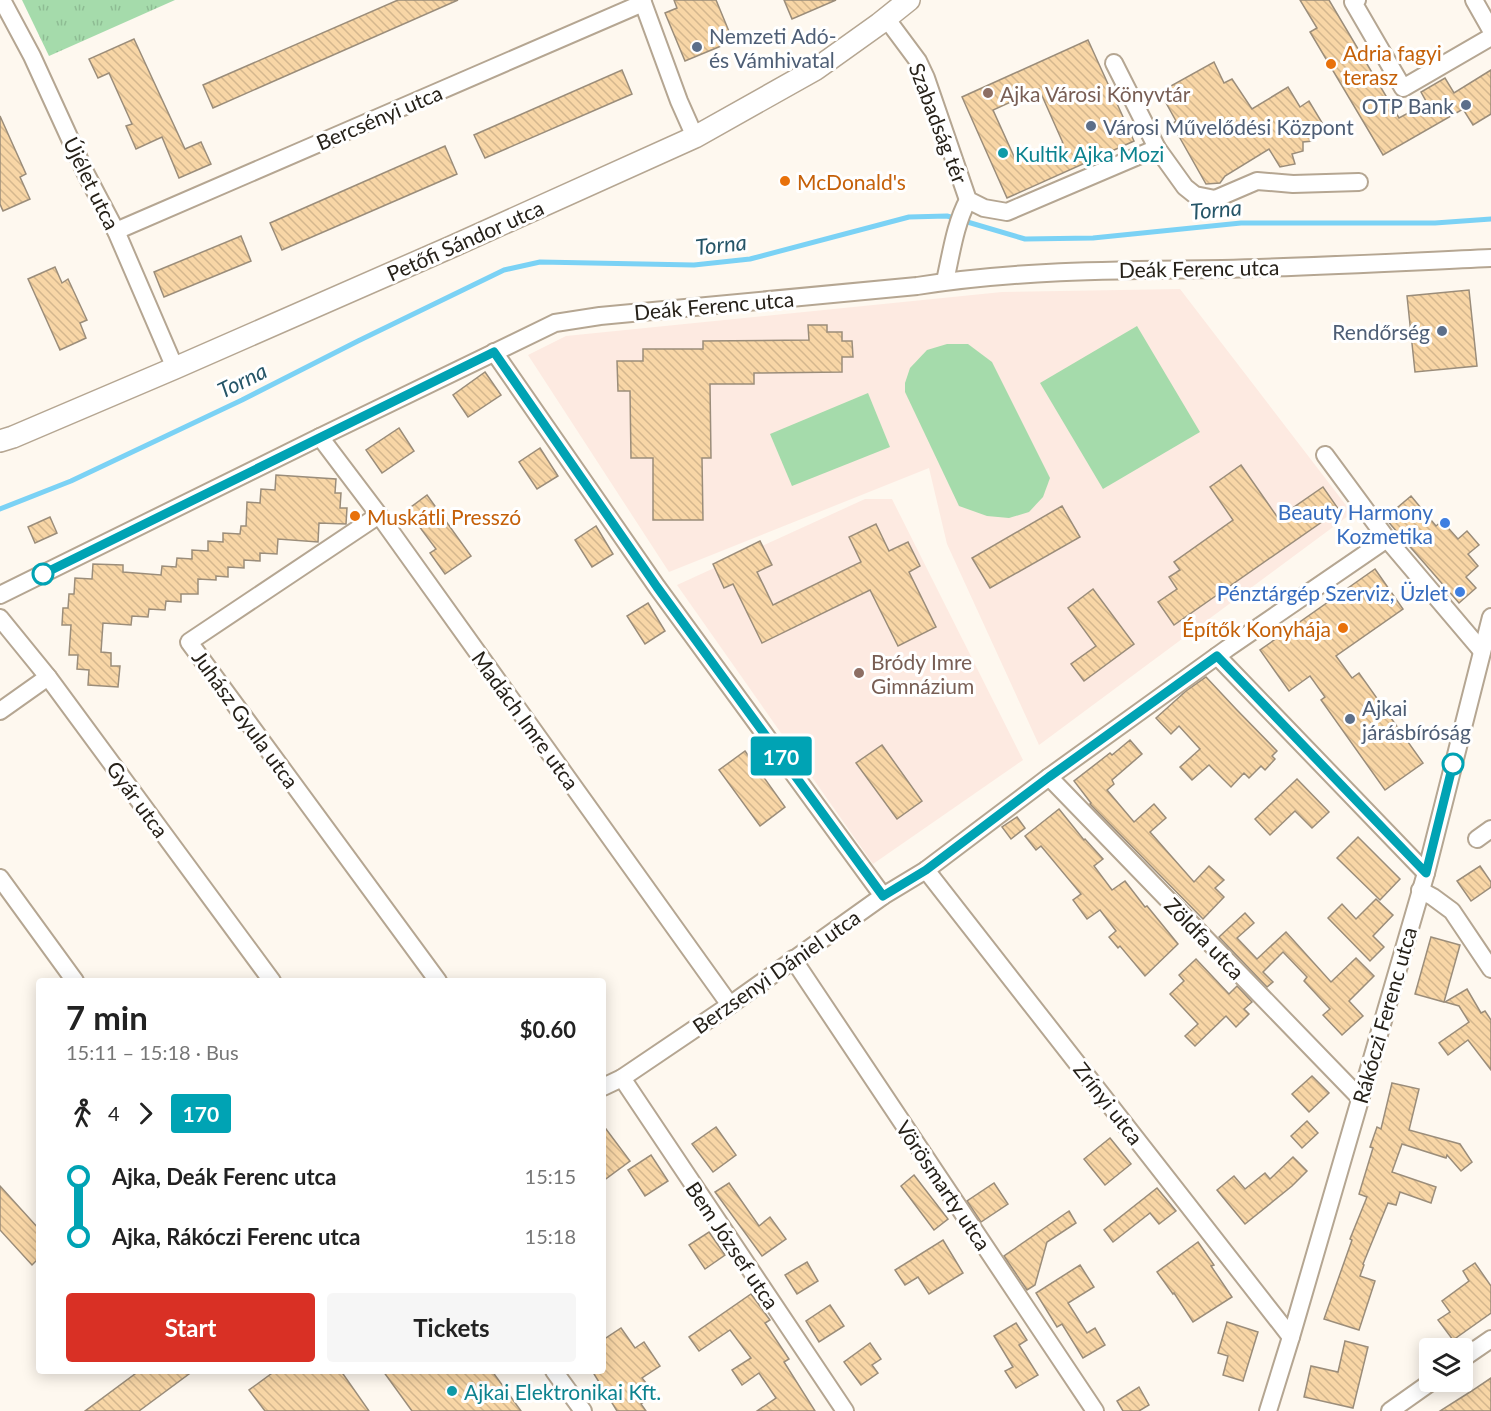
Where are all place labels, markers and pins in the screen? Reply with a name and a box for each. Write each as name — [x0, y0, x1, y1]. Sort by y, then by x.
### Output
place label: Nemzeti Adó- és Vámhivatal — [709, 23, 836, 72]
marker: Nemzeti Adó- és Vámhivatal — [690, 40, 704, 54]
place label: Adria fagyi terasz — [1343, 40, 1442, 89]
marker: Adria fagyi terasz — [1324, 57, 1338, 71]
place label: Ajka Városi Könyvtár — [1000, 81, 1191, 106]
marker: Ajka Városi Könyvtár — [981, 86, 995, 100]
place label: OTP Bank — [1362, 93, 1454, 118]
marker: OTP Bank — [1459, 98, 1473, 112]
place label: Városi Művelődési Központ — [1103, 114, 1354, 139]
marker: Városi Művelődési Központ — [1084, 119, 1098, 133]
place label: Kultik Ajka Mozi — [1015, 141, 1164, 166]
marker: Kultik Ajka Mozi — [996, 146, 1010, 160]
place label: McDonald's — [797, 169, 906, 194]
marker: McDonald's — [778, 174, 792, 188]
place label: Rendőrség — [1332, 319, 1430, 344]
marker: Rendőrség — [1435, 324, 1449, 338]
place label: Beauty Harmony Kozmetika — [1278, 499, 1433, 548]
place label: Muskátli Presszó — [367, 504, 521, 529]
marker: Muskátli Presszó — [348, 509, 362, 523]
marker: Beauty Harmony Kozmetika — [1438, 516, 1452, 530]
unlabelled marker — [32, 563, 54, 585]
place label: Pénztárgép Szerviz, Üzlet — [1217, 580, 1448, 605]
marker: Pénztárgép Szerviz, Üzlet — [1453, 585, 1467, 599]
place label: Építők Konyhája — [1182, 616, 1331, 641]
marker: Építők Konyhája — [1336, 621, 1350, 635]
place label: Bródy Imre Gimnázium — [871, 649, 974, 698]
marker: Bródy Imre Gimnázium — [852, 666, 866, 680]
place label: Ajkai járásbíróság — [1361, 695, 1471, 744]
marker: Ajkai járásbíróság — [1343, 712, 1357, 726]
unlabelled marker — [1442, 753, 1464, 775]
place label: Ajkai Elektronikai Kft. — [464, 1379, 661, 1404]
marker: Ajkai Elektronikai Kft. — [445, 1384, 459, 1398]

